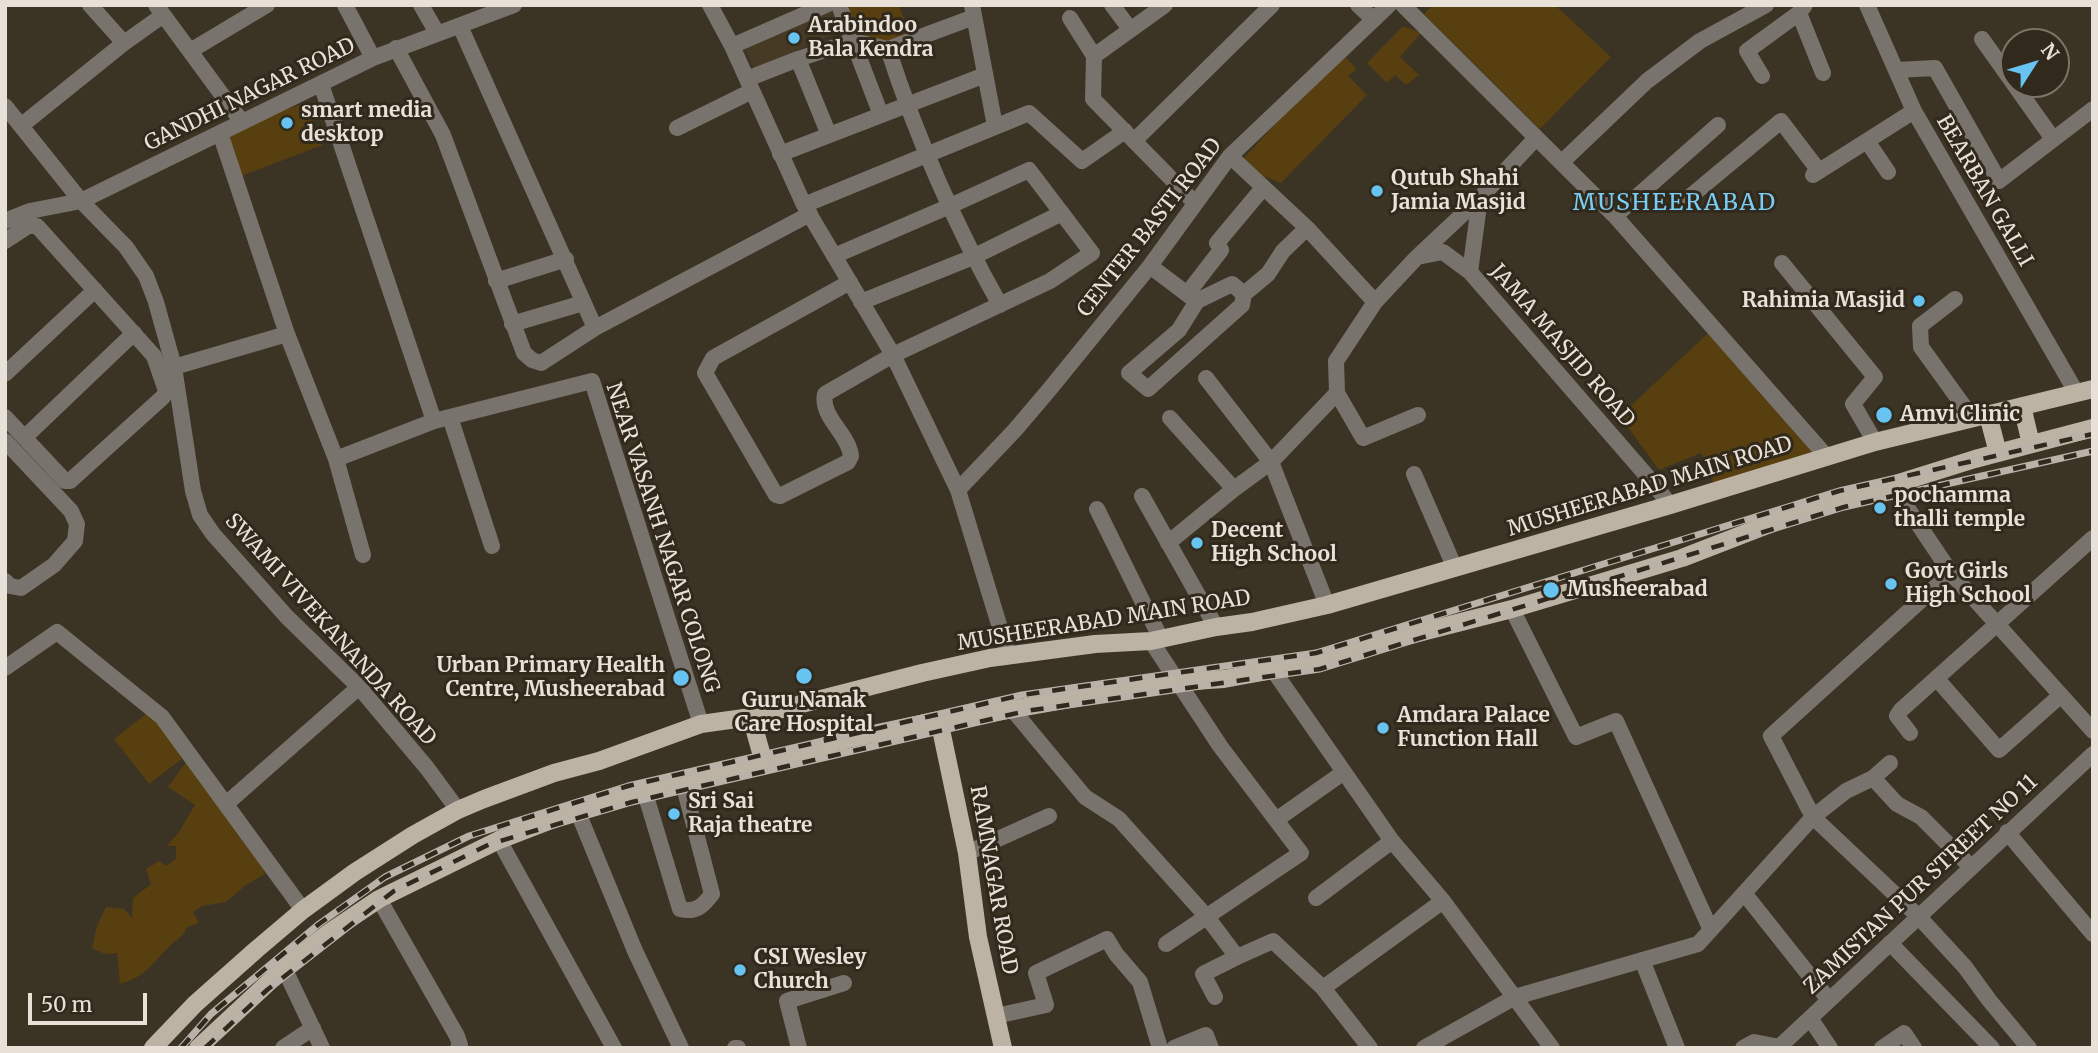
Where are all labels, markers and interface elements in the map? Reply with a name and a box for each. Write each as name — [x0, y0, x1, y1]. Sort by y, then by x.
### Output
place label: Arabindoo Bala Kendra — [808, 13, 933, 63]
north arrow — [2000, 28, 2070, 98]
marker: Arabindoo Bala Kendra — [786, 30, 802, 46]
street label: GANDHI NAGAR ROAD — [141, 33, 359, 157]
text: N — [2036, 38, 2064, 65]
place label: smart media desktop — [301, 98, 432, 148]
street label: BEARBAN GALLI — [1930, 111, 2038, 271]
marker: smart media desktop — [279, 115, 295, 131]
street label: CENTER BASTI ROAD — [1073, 134, 1227, 322]
place label: Qutub Shahi Jamia Masjid — [1391, 166, 1526, 216]
marker: Qutub Shahi Jamia Masjid — [1369, 183, 1385, 199]
district label: MUSHEERABAD — [1574, 189, 1776, 217]
street label: JAMA MASJID ROAD — [1484, 259, 1640, 433]
place label: Rahimia Masjid — [1742, 288, 1905, 314]
marker: Rahimia Masjid — [1911, 293, 1927, 309]
street label: NEAR VASANH NAGAR COLONG — [600, 380, 724, 696]
place label: Amvi Clinic — [1900, 402, 2020, 428]
marker: Amvi Clinic — [1874, 405, 1894, 425]
street label: MUSHEERABAD MAIN ROAD — [1505, 432, 1795, 542]
place label: pochamma thalli temple — [1894, 483, 2025, 533]
marker: pochamma thalli temple — [1872, 500, 1888, 516]
street label: SWAMI VIVEKANANDA ROAD — [219, 509, 441, 751]
place label: Decent High School — [1211, 518, 1337, 568]
marker: Decent High School — [1189, 535, 1205, 551]
place label: Govt Girls High School — [1905, 559, 2031, 609]
marker: Govt Girls High School — [1883, 576, 1899, 592]
place label: Musheerabad — [1567, 577, 1708, 603]
marker: Musheerabad — [1541, 580, 1561, 600]
street label: MUSHEERABAD MAIN ROAD — [956, 585, 1252, 657]
place label: Urban Primary Health Centre, Musheerabad — [436, 653, 665, 703]
marker: Guru Nanak Care Hospital — [794, 666, 814, 686]
marker: Urban Primary Health Centre, Musheerabad — [671, 668, 691, 688]
place label: Guru Nanak Care Hospital — [735, 688, 873, 738]
place label: Amdara Palace Function Hall — [1397, 703, 1550, 753]
marker: Amdara Palace Function Hall — [1375, 720, 1391, 736]
street label: ZAMISTAN PUR STREET NO 11 — [1799, 770, 2043, 1000]
street label: RAMNAGAR ROAD — [964, 784, 1022, 976]
place label: Sri Sai Raja theatre — [688, 789, 812, 839]
marker: Sri Sai Raja theatre — [666, 806, 682, 822]
place label: CSI Wesley Church — [754, 945, 867, 995]
marker: CSI Wesley Church — [732, 962, 748, 978]
scale bar — [32, 979, 150, 1023]
text: 50 m — [41, 991, 92, 1018]

